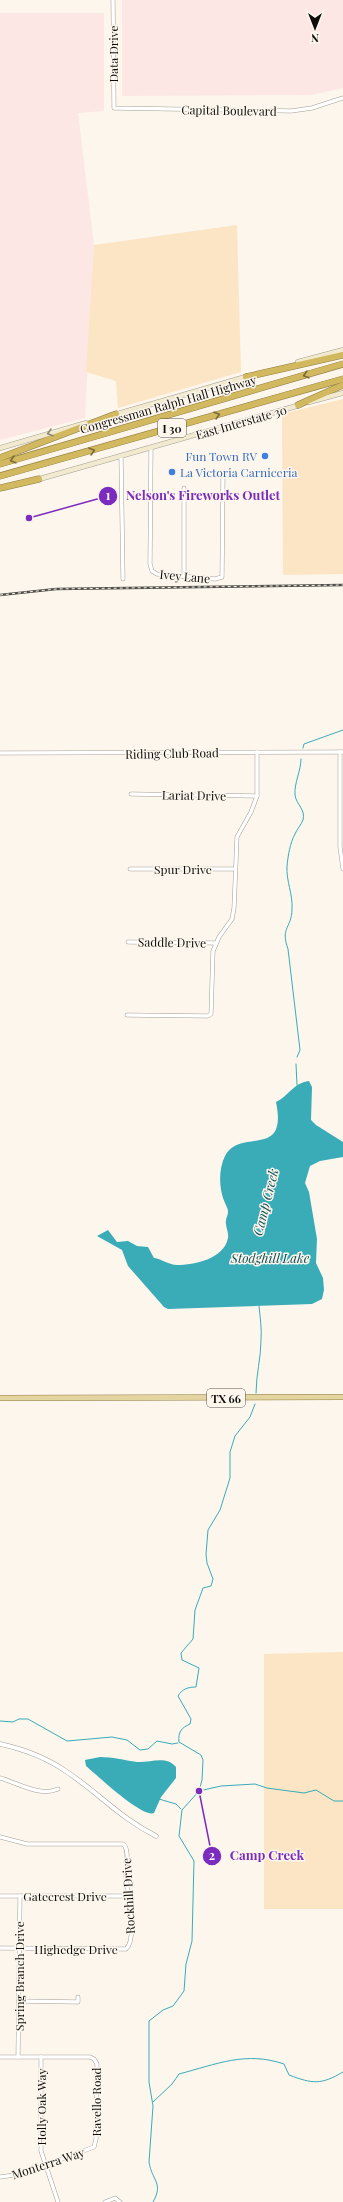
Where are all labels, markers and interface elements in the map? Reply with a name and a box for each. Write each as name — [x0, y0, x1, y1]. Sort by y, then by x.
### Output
north arrow — [295, 8, 335, 48]
street label: Data Drive — [105, 25, 121, 83]
text: N — [311, 31, 319, 46]
street label: Capital Boulevard — [181, 101, 277, 119]
one-way arrow — [302, 370, 309, 379]
street label: Congressman Ralph Hall Highway — [78, 371, 258, 437]
street label: East Interstate 30 — [194, 401, 288, 443]
one-way arrow — [213, 411, 220, 420]
road number: I 30 — [158, 419, 186, 437]
one-way arrow — [46, 428, 53, 437]
one-way arrow — [88, 447, 95, 456]
place label: Fun Town RV — [185, 448, 257, 464]
marker: Fun Town RV — [260, 451, 270, 461]
one-way arrow — [10, 455, 17, 464]
place label: La Victoria Carniceria — [180, 464, 298, 480]
marker: La Victoria Carniceria — [167, 467, 177, 477]
callout: Nelson's Fireworks Outlet — [98, 483, 288, 508]
text: Nelson's Fireworks Outlet — [126, 486, 280, 503]
text: 1 — [106, 487, 111, 503]
street label: Ivey Lane — [159, 566, 211, 586]
street label: Riding Club Road — [125, 744, 219, 762]
street label: Lariat Drive — [162, 786, 226, 804]
street label: Spur Drive — [154, 861, 212, 877]
street label: Saddle Drive — [138, 933, 206, 951]
water label: Camp Creek — [248, 1167, 282, 1237]
water label: Stodghill Lake — [230, 1249, 310, 1266]
road number: TX 66 — [207, 1389, 245, 1407]
callout: Camp Creek — [202, 1843, 312, 1868]
text: Camp Creek — [230, 1846, 305, 1863]
text: 2 — [209, 1847, 215, 1863]
street label: Rockhill Drive — [118, 1858, 138, 1934]
street label: Gatecrest Drive — [23, 1888, 107, 1904]
street label: Spring Branch Drive — [11, 1921, 27, 2031]
street label: Highedge Drive — [34, 1941, 118, 1957]
street label: Ravello Road — [88, 2067, 104, 2137]
street label: Holly Oak Way — [33, 2068, 49, 2146]
street label: Monterra Way — [10, 2144, 86, 2182]

